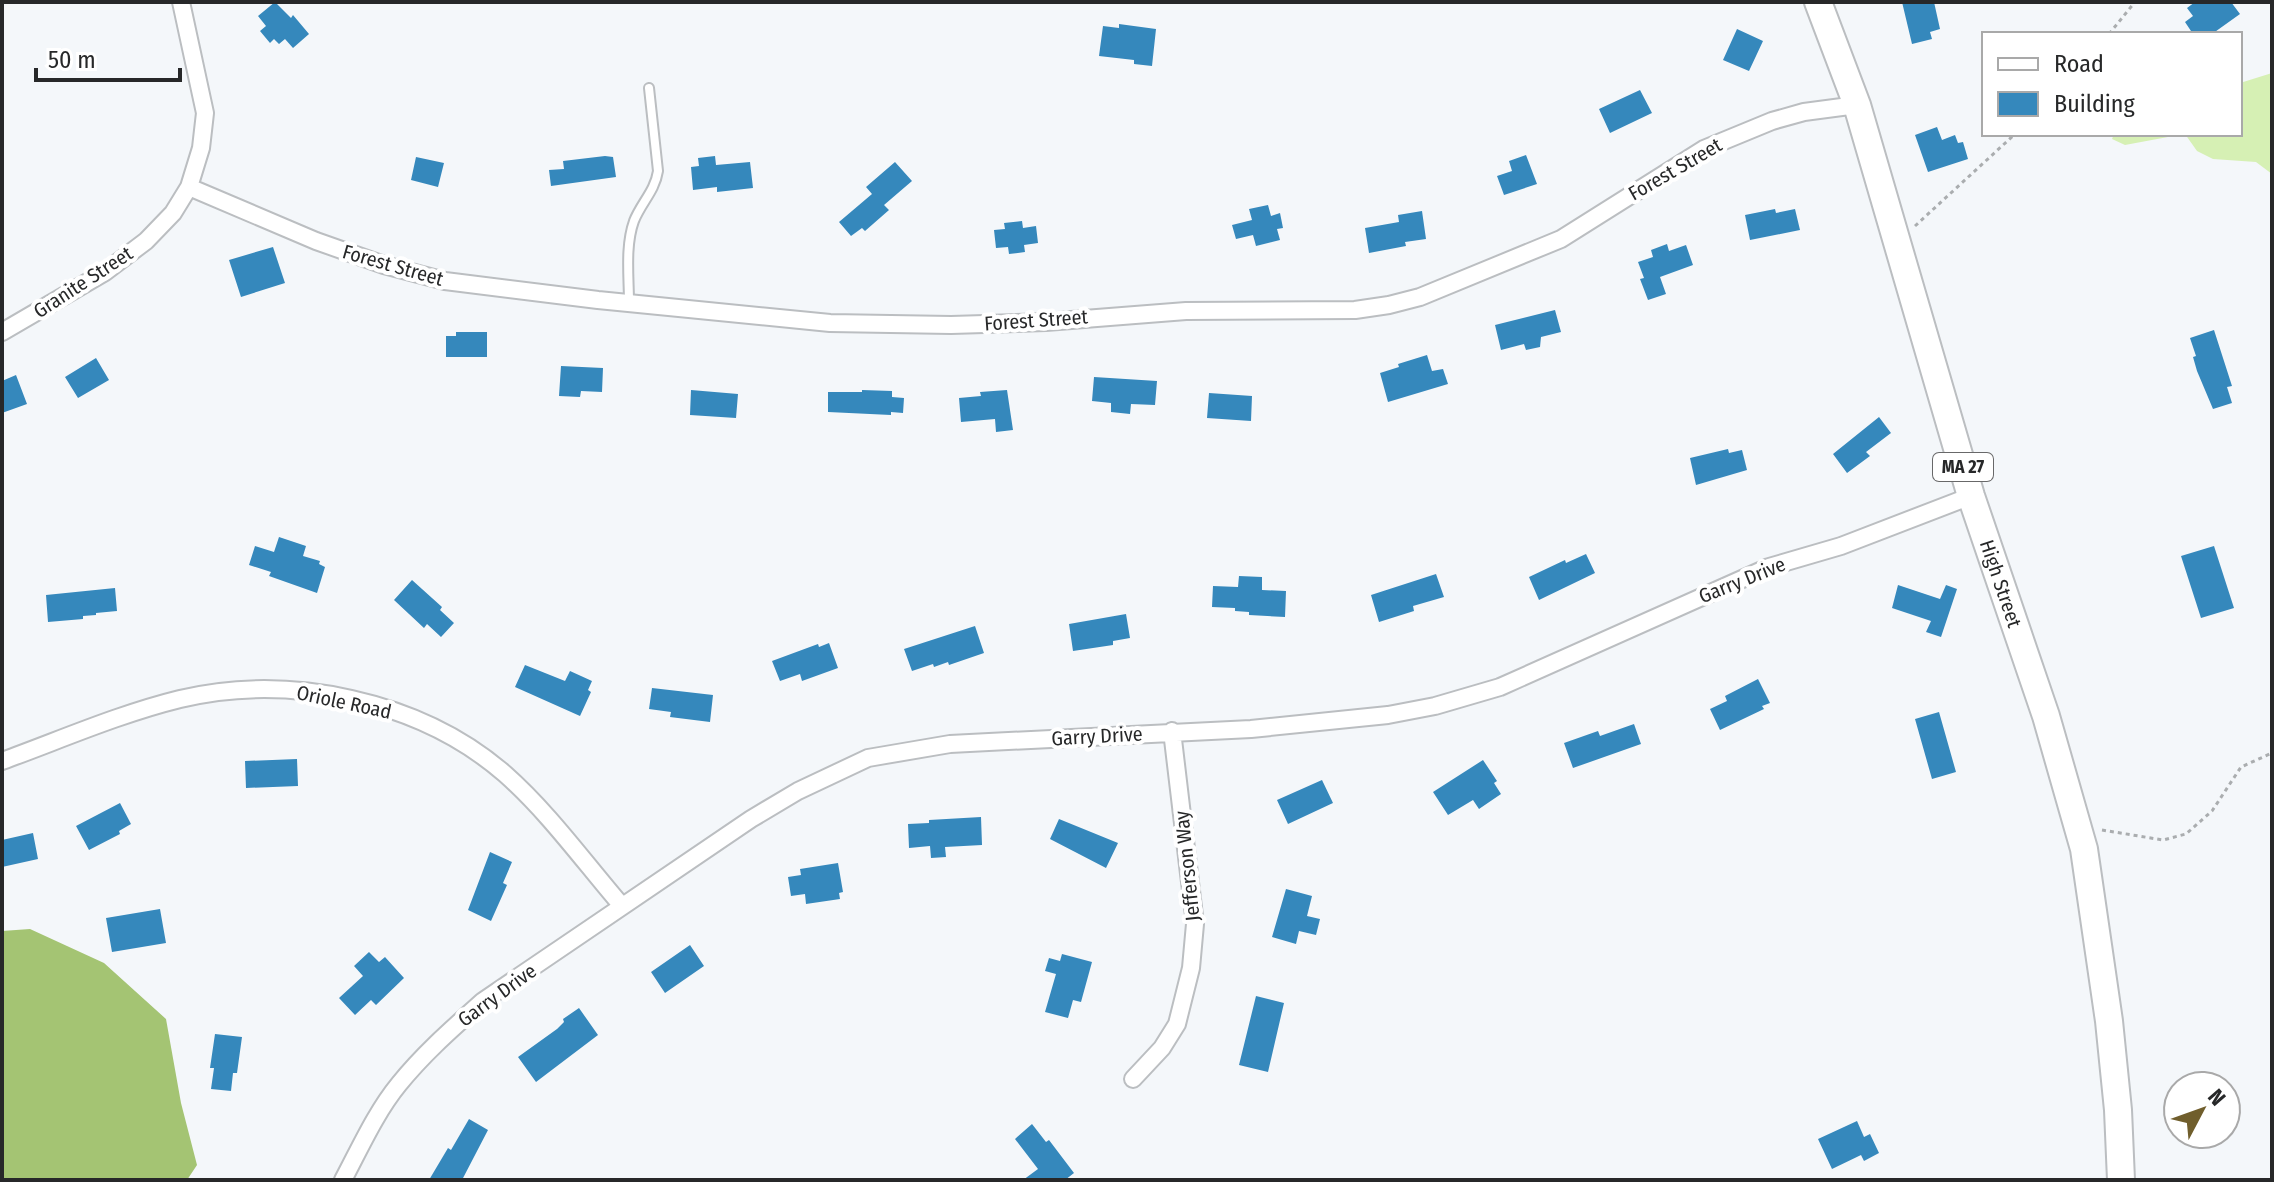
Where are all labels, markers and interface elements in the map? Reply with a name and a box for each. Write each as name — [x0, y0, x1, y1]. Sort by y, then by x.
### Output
scale bar — [36, 32, 180, 82]
legend — [1982, 32, 2242, 136]
text: 50 m — [48, 46, 96, 74]
text: Road — [2054, 50, 2104, 78]
text: Building — [2054, 90, 2136, 118]
street label: Forest Street — [1624, 132, 1726, 205]
street label: Forest Street — [340, 239, 447, 291]
street label: Granite Street — [29, 241, 137, 323]
street label: Forest Street — [983, 304, 1089, 336]
road number: MA 27 — [1933, 453, 1993, 481]
street label: High Street — [1975, 537, 2027, 631]
street label: Garry Drive — [1695, 552, 1789, 608]
street label: Oriole Road — [294, 680, 394, 724]
street label: Garry Drive — [1051, 722, 1143, 750]
street label: Jefferson Way — [1169, 809, 1205, 922]
street label: Garry Drive — [453, 958, 541, 1032]
north arrow — [2162, 1070, 2242, 1150]
text: N — [2202, 1083, 2231, 1111]

